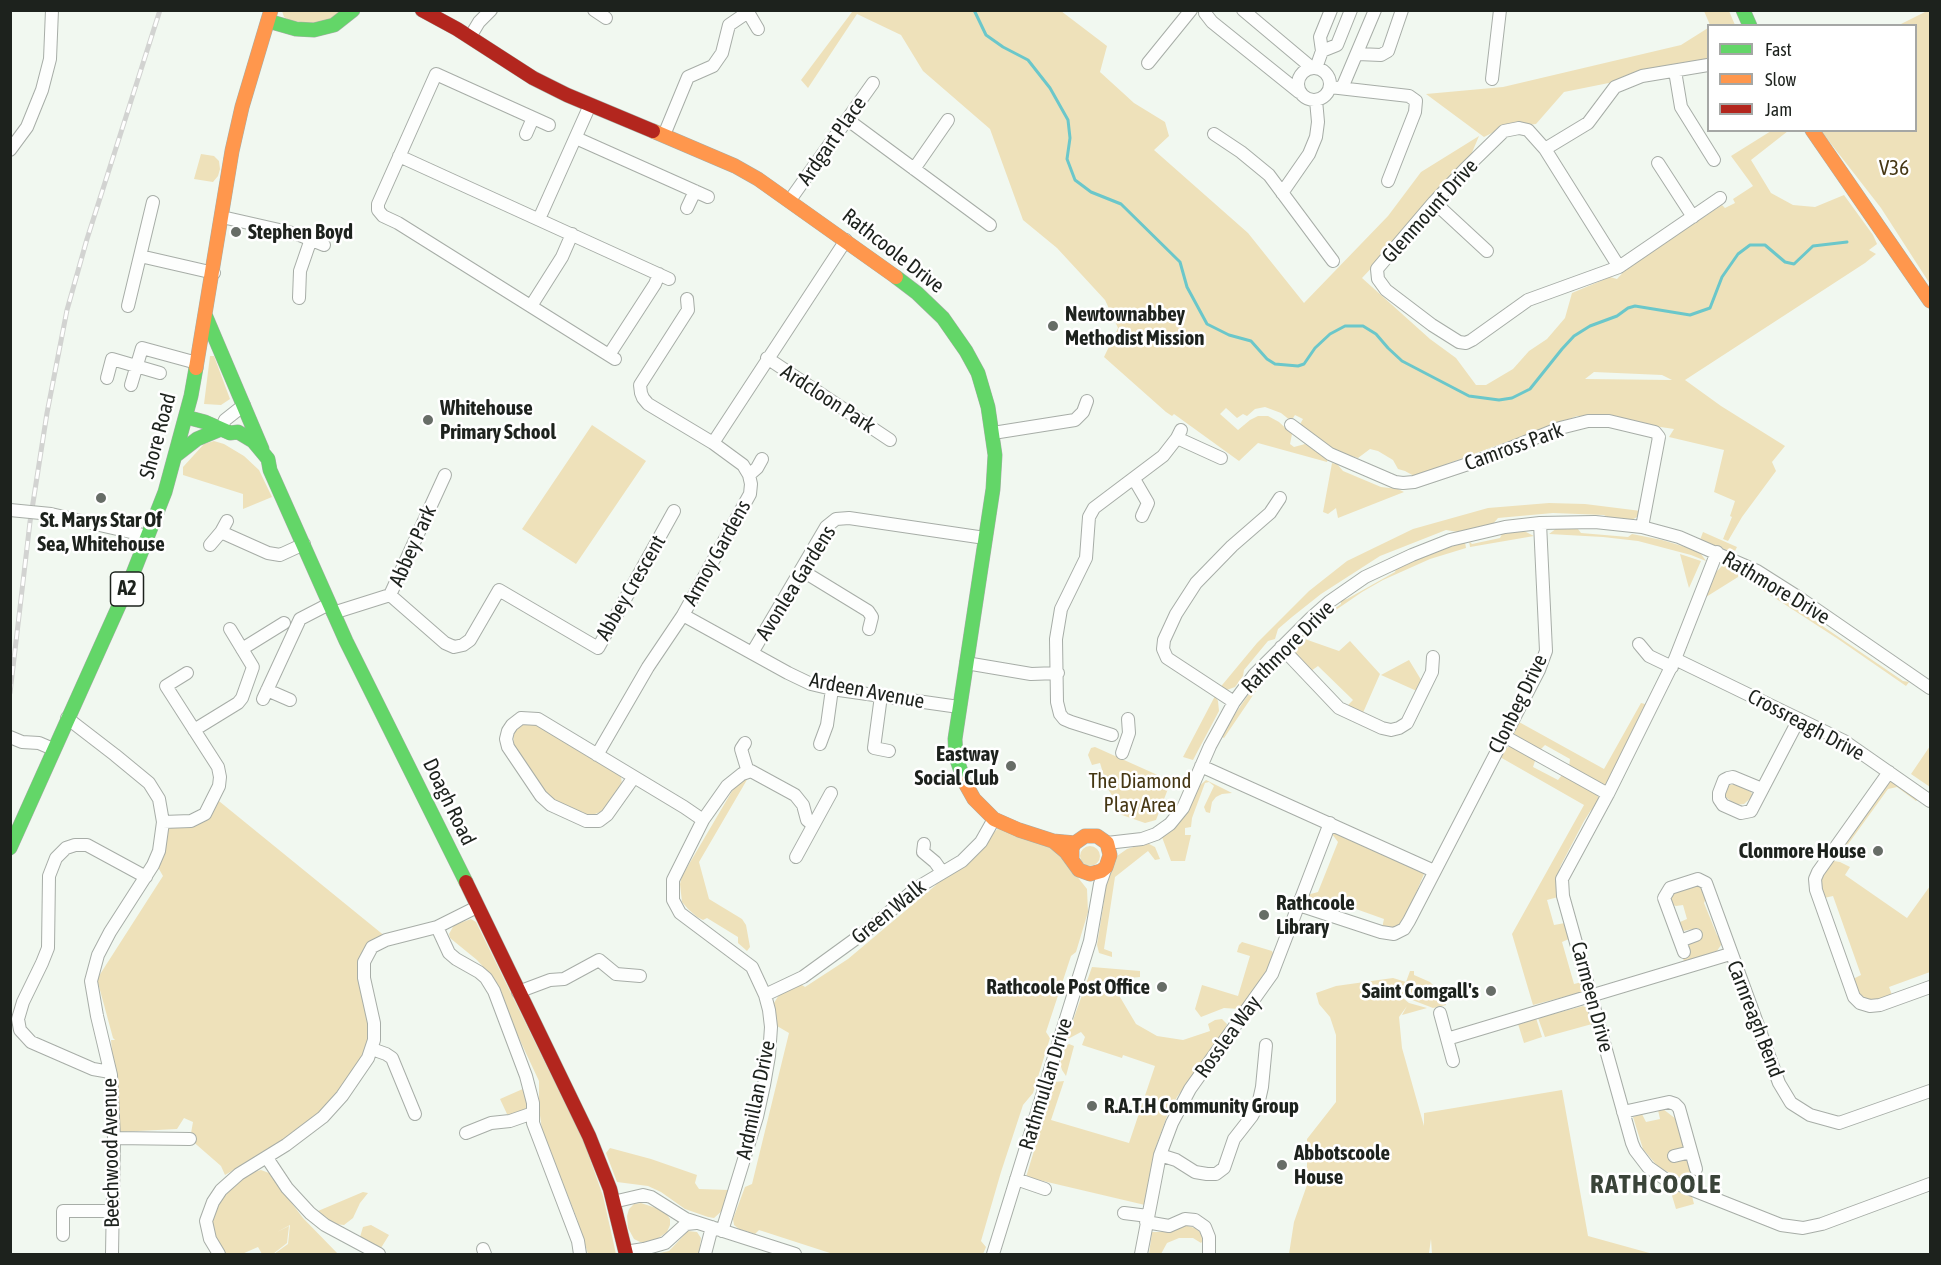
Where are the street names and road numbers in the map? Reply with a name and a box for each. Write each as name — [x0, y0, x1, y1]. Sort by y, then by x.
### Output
street label: Ardgart Place — [792, 92, 872, 190]
street label: Glenmount Drive — [1377, 154, 1483, 268]
street label: Rathcoole Drive — [837, 203, 949, 299]
street label: Ardcloon Park — [776, 359, 880, 439]
street label: Shore Road — [134, 390, 182, 482]
street label: Camross Park — [1461, 418, 1567, 476]
street label: Armoy Gardens — [678, 496, 756, 610]
street label: Abbey Park — [384, 502, 442, 590]
street label: Avonlea Gardens — [751, 521, 841, 645]
street label: Abbey Crescent — [591, 531, 671, 645]
street label: Rathmore Drive — [1718, 546, 1834, 630]
road number: A2 — [110, 572, 144, 606]
street label: Rathmore Drive — [1236, 595, 1340, 699]
street label: Clonbeg Drive — [1483, 650, 1553, 758]
street label: Ardeen Avenue — [807, 668, 927, 714]
street label: Crossreagh Drive — [1743, 684, 1869, 766]
street label: Doagh Road — [417, 754, 481, 850]
street label: Green Walk — [847, 874, 931, 950]
street label: Carmeen Drive — [1565, 939, 1619, 1055]
street label: Carnreagh Bend — [1721, 957, 1789, 1081]
street label: Rosslea Way — [1190, 991, 1266, 1083]
street label: Rathmullan Drive — [1014, 1015, 1078, 1153]
street label: Ardmillan Drive — [731, 1038, 781, 1162]
street label: Beechwood Avenue — [97, 1078, 125, 1228]

